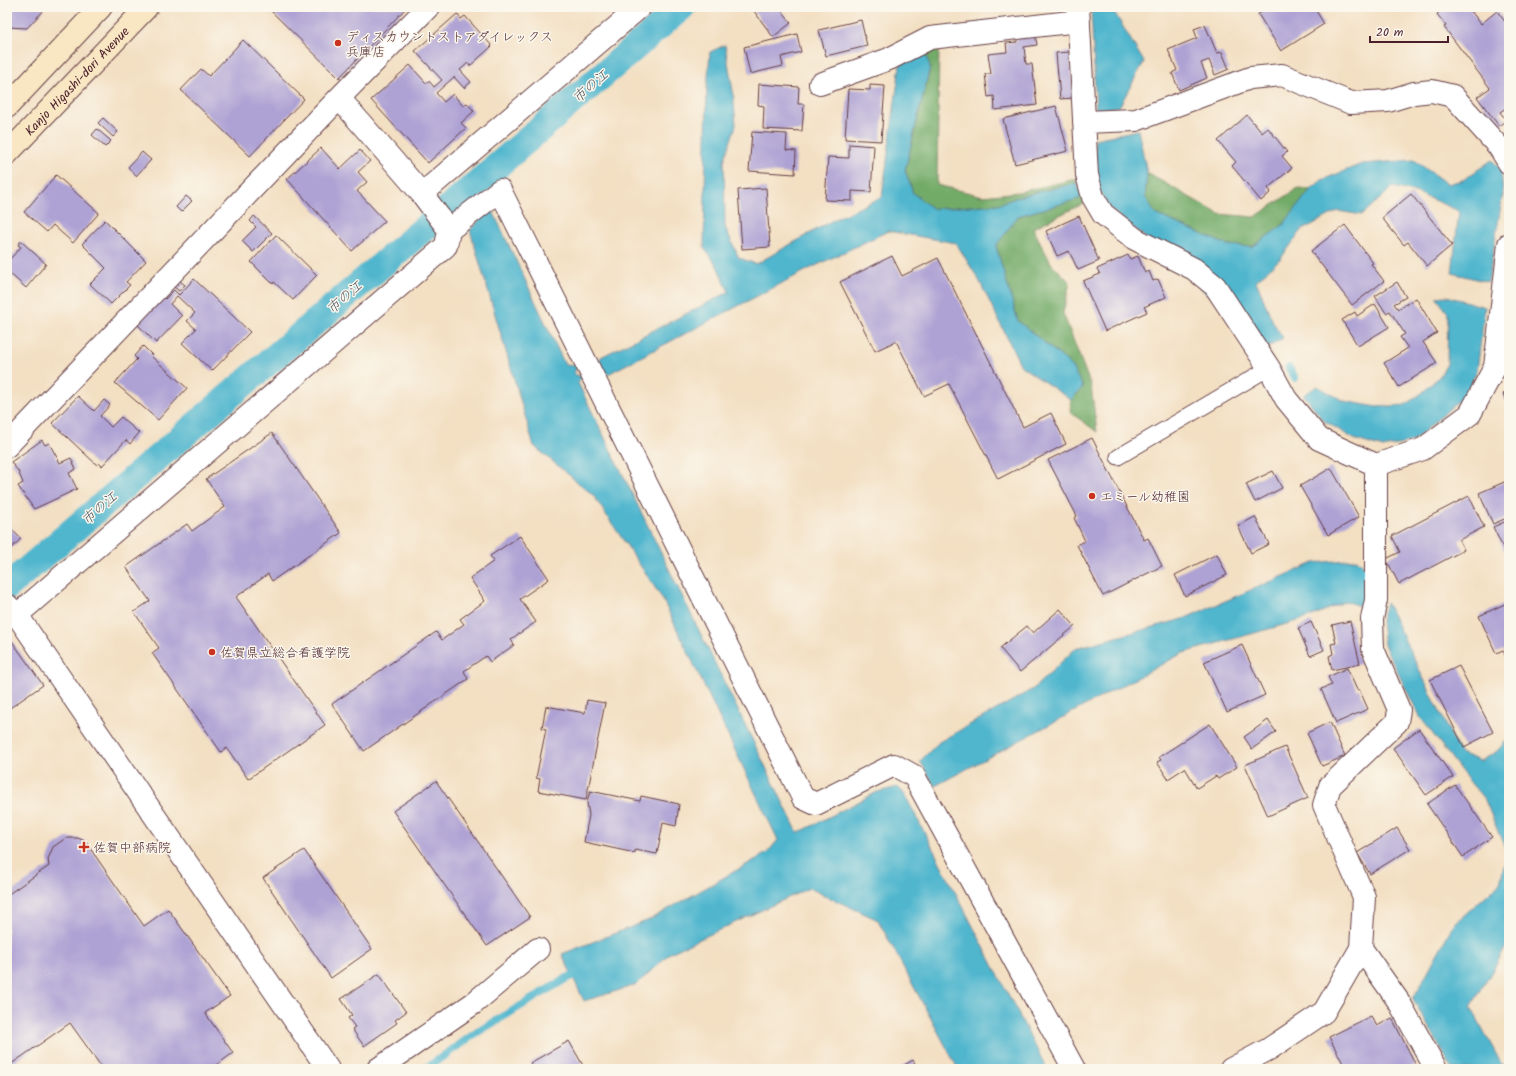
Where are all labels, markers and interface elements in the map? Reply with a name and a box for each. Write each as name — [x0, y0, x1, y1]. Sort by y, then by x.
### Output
scale bar — [1370, 18, 1448, 44]
street label: Kanjo Higashi-dori Avenue — [20, 22, 135, 141]
text: 20 m — [1376, 23, 1404, 42]
place label: ディスカウントストアダイレックス 兵庫店 — [346, 27, 553, 63]
marker: ディスカウントストアダイレックス 兵庫店 — [333, 38, 343, 48]
water label: 市の江 — [568, 64, 614, 109]
water label: 市の江 — [322, 275, 368, 320]
water label: 市の江 — [77, 486, 123, 531]
place label: エミール幼稚園 — [1100, 487, 1190, 508]
marker: エミール幼稚園 — [1087, 491, 1097, 501]
place label: 佐賀県立総合看護学院 — [220, 643, 350, 664]
marker: 佐賀県立総合看護学院 — [207, 647, 217, 657]
place label: 佐賀中部病院 — [93, 838, 171, 859]
marker: 佐賀中部病院 — [78, 841, 90, 853]

